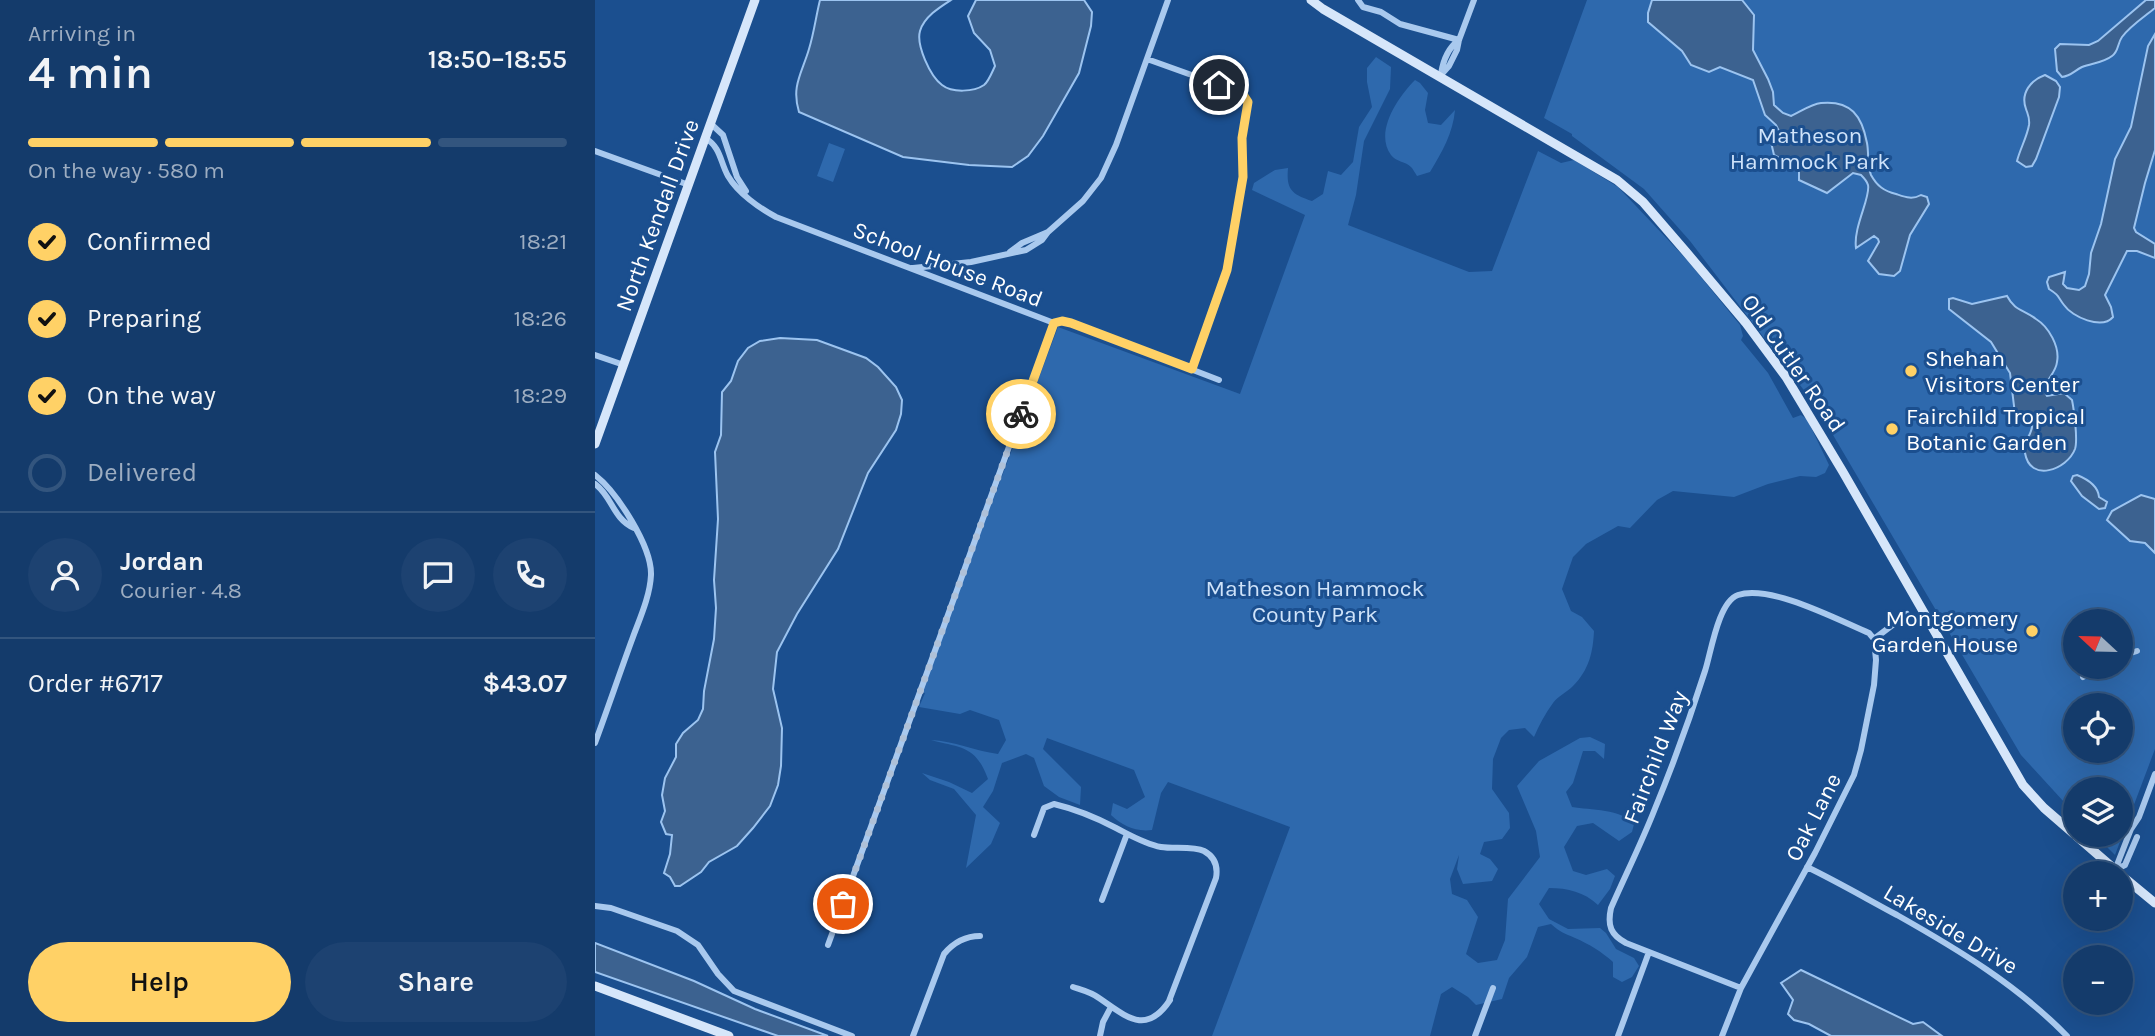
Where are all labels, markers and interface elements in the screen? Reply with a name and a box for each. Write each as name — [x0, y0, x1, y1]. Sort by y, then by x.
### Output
text: Arriving in — [28, 20, 136, 47]
text: 18:50–18:55 — [428, 44, 567, 75]
text: 4 min — [28, 46, 153, 100]
pin — [1189, 55, 1249, 115]
icon: home — [1200, 66, 1238, 104]
street label: North Kendall Drive — [610, 115, 705, 315]
park label: Matheson Hammock Park — [1730, 122, 1890, 175]
text: On the way · 580 m — [28, 157, 225, 184]
street label: School House Road — [849, 216, 1046, 313]
icon: check — [28, 223, 66, 261]
text: Confirmed — [87, 226, 212, 257]
text: 18:21 — [519, 228, 567, 255]
street label: Old Cutler Road — [1736, 289, 1851, 437]
icon: check — [28, 300, 66, 338]
text: Preparing — [87, 303, 201, 334]
text: 18:26 — [513, 305, 567, 332]
place label: Shehan Visitors Center — [1925, 345, 2080, 398]
marker: Shehan Visitors Center — [1903, 363, 1919, 379]
icon: check — [28, 377, 66, 415]
courier — [986, 379, 1056, 449]
text: On the way — [87, 380, 216, 411]
text: 18:29 — [513, 382, 567, 409]
icon: bike — [1002, 395, 1040, 433]
place label: Fairchild Tropical Botanic Garden — [1906, 403, 2085, 456]
marker: Fairchild Tropical Botanic Garden — [1884, 421, 1900, 437]
text: Delivered — [87, 457, 197, 488]
button: person — [28, 538, 102, 612]
button: chat — [401, 538, 475, 612]
button: phone — [493, 538, 567, 612]
text: Jordan — [120, 546, 204, 577]
park label: Matheson Hammock County Park — [1206, 575, 1425, 628]
text: Courier · 4.8 — [120, 577, 242, 604]
place label: Montgomery Garden House — [1872, 605, 2018, 658]
north arrow — [2063, 609, 2133, 679]
map controls — [2063, 609, 2133, 1015]
marker: Montgomery Garden House — [2024, 623, 2040, 639]
text: Order #6717 — [28, 668, 163, 699]
text: $43.07 — [482, 668, 567, 699]
street label: Fairchild Way — [1618, 686, 1693, 828]
button: locate — [2063, 693, 2133, 763]
street label: Oak Lane — [1780, 769, 1847, 866]
button: layers — [2063, 777, 2133, 847]
button: + — [2063, 861, 2133, 931]
pin — [813, 874, 873, 934]
street label: Lakeside Drive — [1879, 879, 2023, 980]
icon: bag — [824, 885, 862, 923]
button: Help — [28, 942, 291, 1022]
button: Share — [305, 942, 567, 1022]
button: − — [2063, 945, 2133, 1015]

